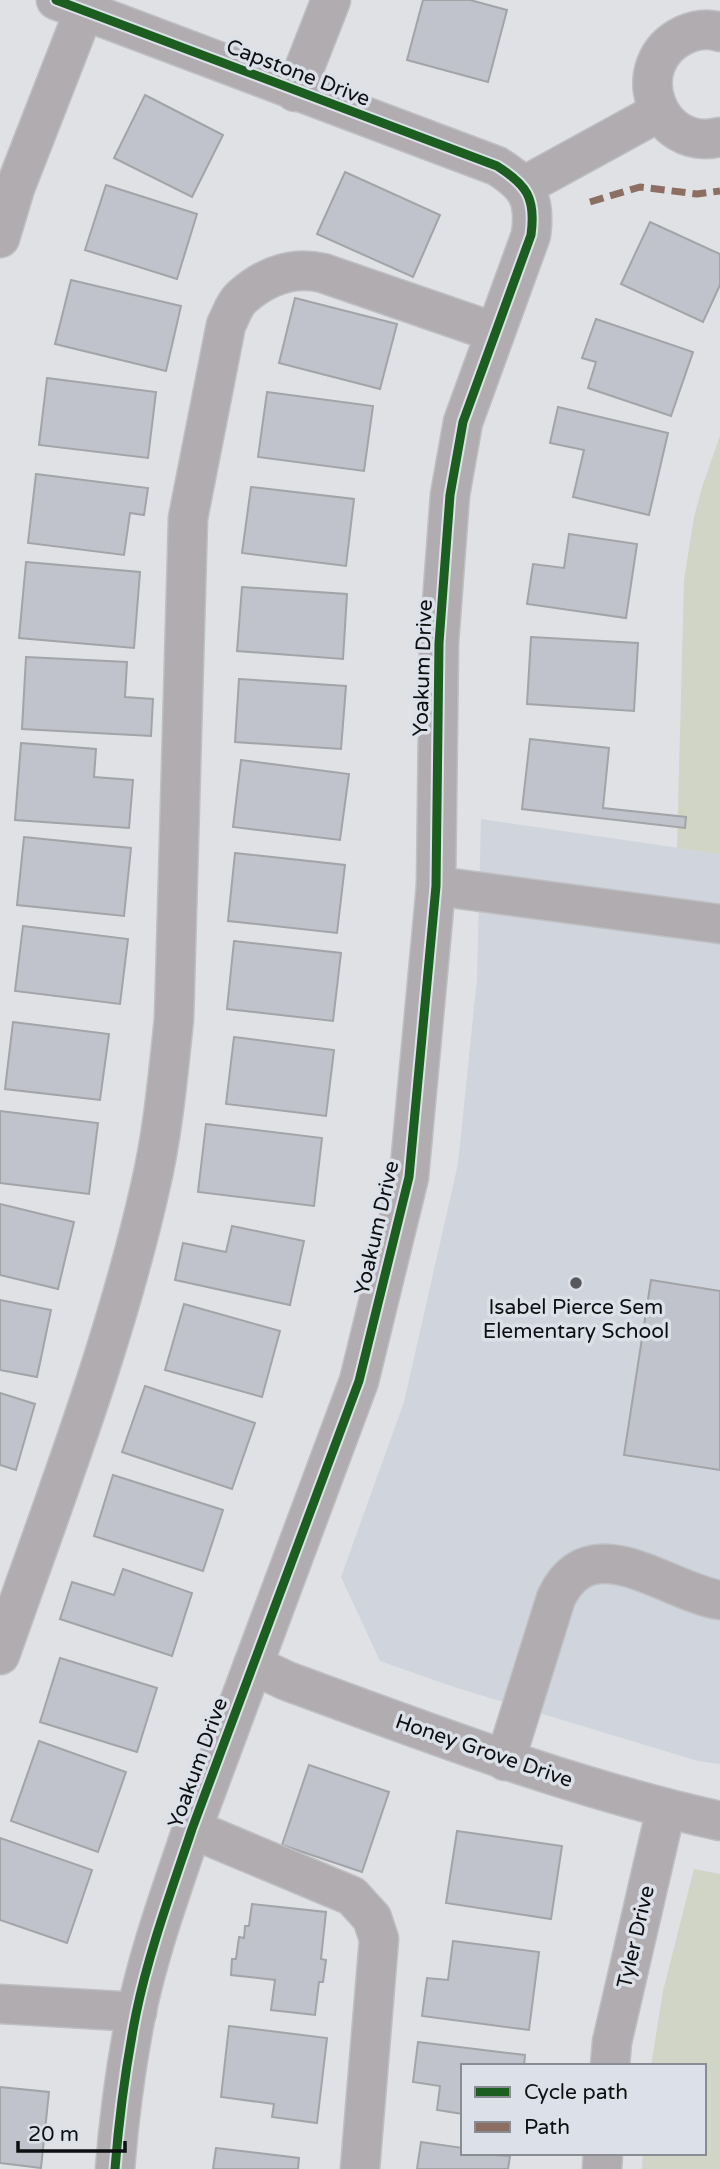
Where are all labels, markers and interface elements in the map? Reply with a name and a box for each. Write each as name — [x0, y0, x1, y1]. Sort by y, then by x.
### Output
street label: Capstone Drive — [222, 34, 374, 112]
street label: Yoakum Drive — [408, 599, 438, 737]
street label: Yoakum Drive — [349, 1158, 405, 1298]
marker: Isabel Pierce Sem Elementary School — [568, 1275, 584, 1291]
place label: Isabel Pierce Sem Elementary School — [483, 1295, 669, 1344]
street label: Yoakum Drive — [163, 1694, 233, 1832]
street label: Honey Grove Drive — [392, 1709, 576, 1793]
street label: Tyler Drive — [612, 1883, 660, 1991]
legend — [461, 2064, 706, 2155]
text: Cycle path — [524, 2080, 628, 2105]
scale bar — [18, 2110, 124, 2154]
text: Path — [524, 2115, 570, 2140]
text: 20 m — [28, 2122, 79, 2147]

